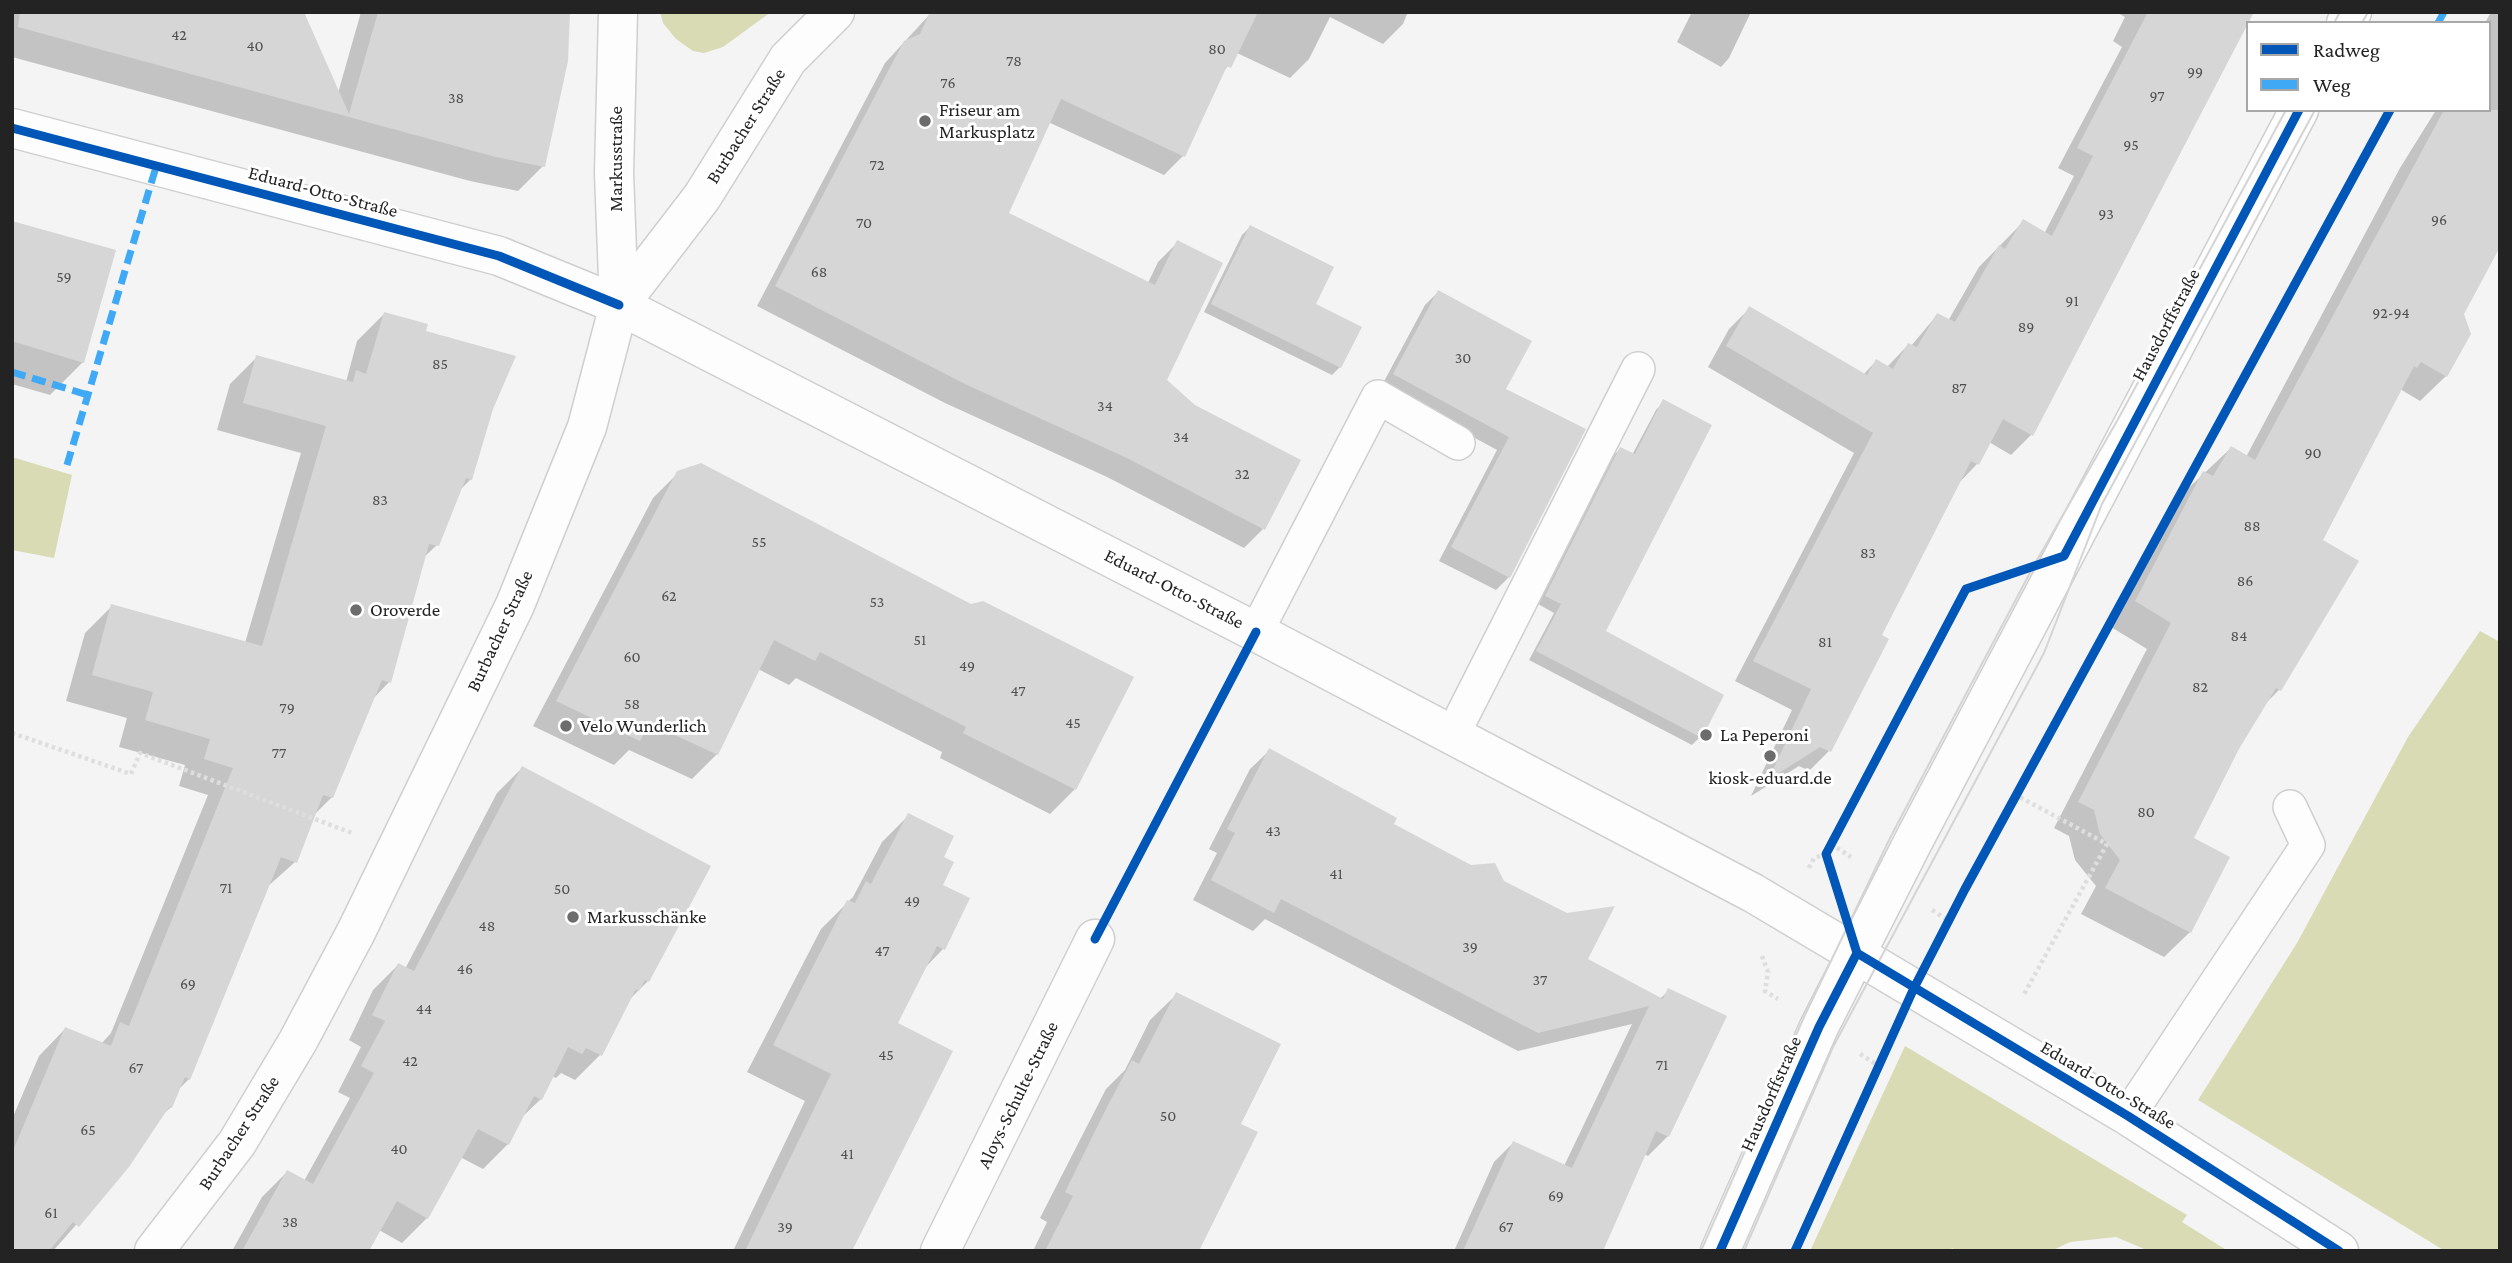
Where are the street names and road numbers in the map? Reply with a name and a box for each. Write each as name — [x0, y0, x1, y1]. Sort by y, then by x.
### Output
street label: Burbacher Straße — [701, 64, 791, 188]
street label: Markusstraße — [605, 106, 627, 212]
street label: Eduard-Otto-Straße — [246, 161, 400, 223]
street label: Hausdorffstraße — [2127, 265, 2205, 385]
street label: Eduard-Otto-Straße — [1100, 544, 1248, 634]
street label: Burbacher Straße — [462, 567, 538, 695]
street label: Aloys-Schulte-Straße — [972, 1018, 1064, 1172]
street label: Hausdorffstraße — [1735, 1033, 1807, 1155]
street label: Eduard-Otto-Straße — [2036, 1036, 2180, 1134]
street label: Burbacher Straße — [194, 1072, 284, 1194]

